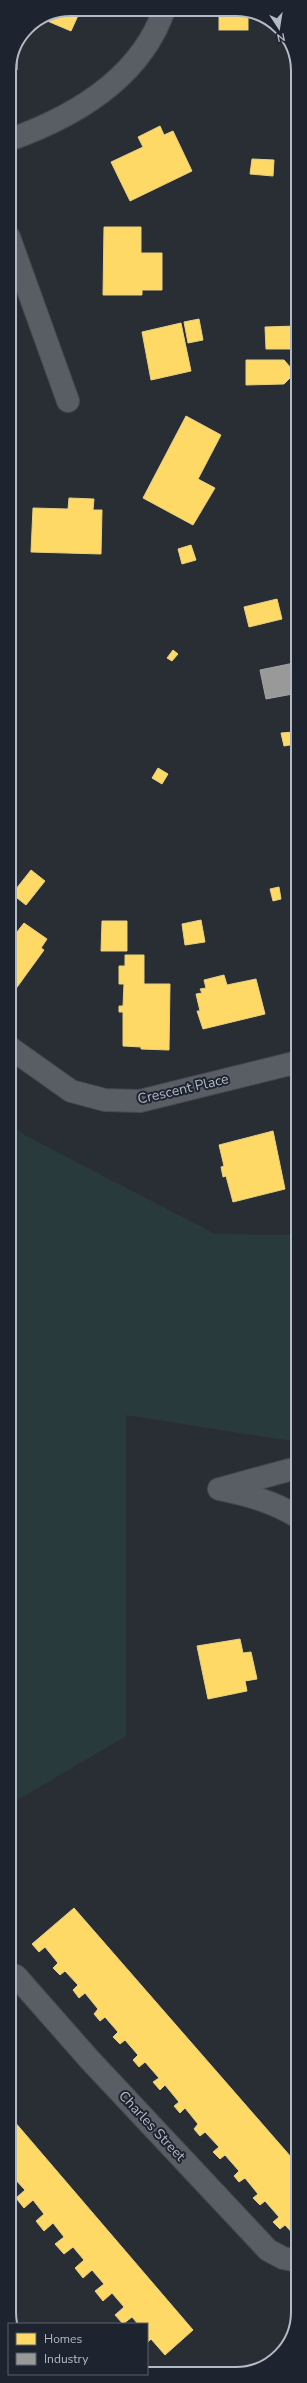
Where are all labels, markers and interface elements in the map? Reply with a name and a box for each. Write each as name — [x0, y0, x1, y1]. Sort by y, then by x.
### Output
north arrow — [259, 8, 299, 48]
text: N — [275, 29, 287, 45]
street label: Crescent Place — [136, 1069, 230, 1109]
street label: Charles Street — [114, 2087, 190, 2165]
legend — [8, 2323, 148, 2375]
text: Homes — [44, 2331, 82, 2347]
text: Industry — [44, 2351, 89, 2367]

